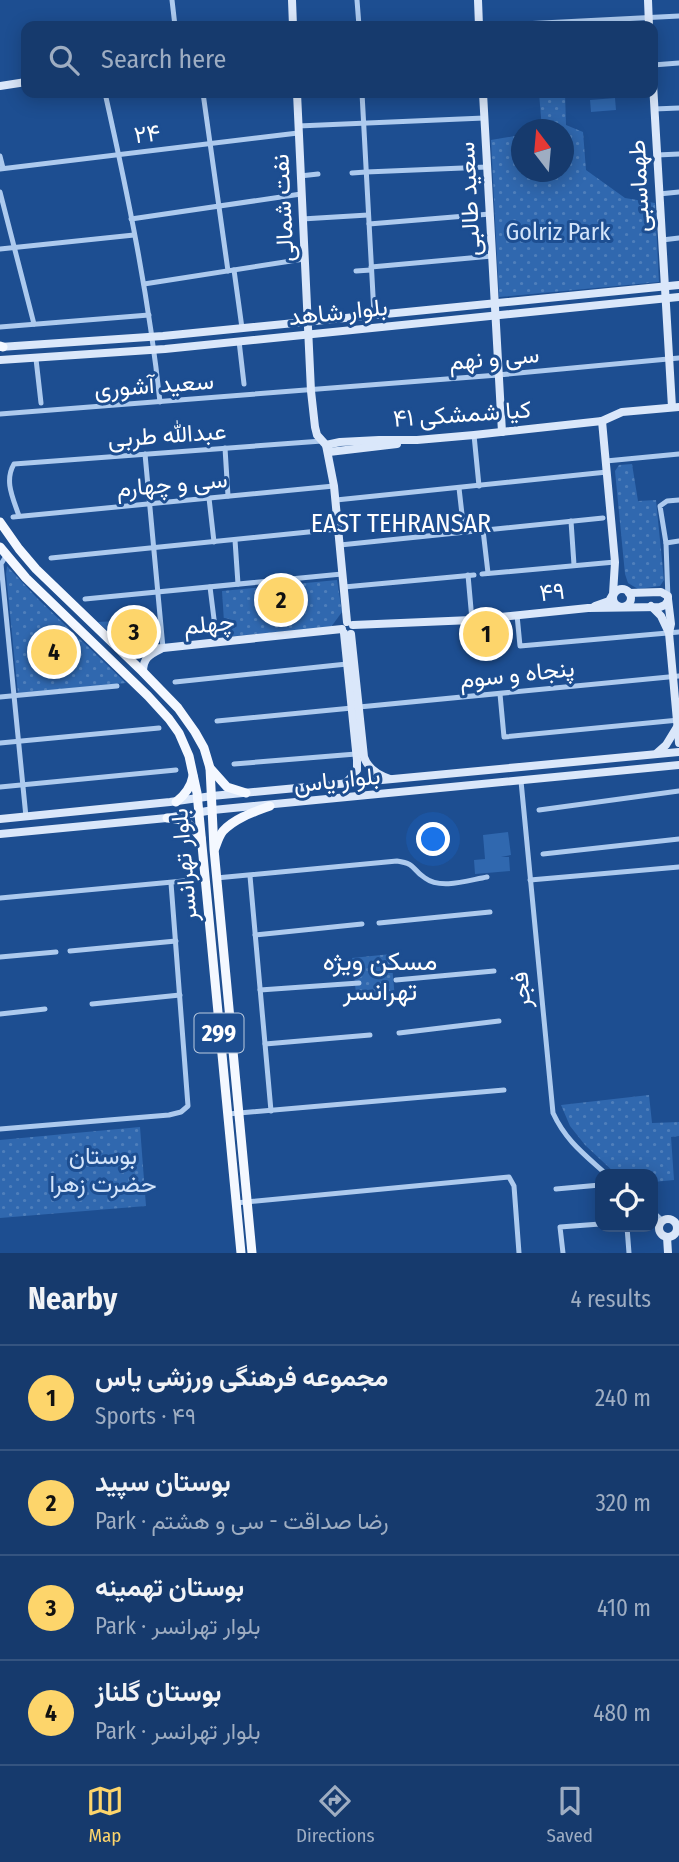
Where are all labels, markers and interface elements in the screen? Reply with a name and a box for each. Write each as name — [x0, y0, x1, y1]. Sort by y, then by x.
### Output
search box — [21, 21, 658, 98]
icon: search — [45, 41, 83, 79]
text: Search here — [101, 44, 226, 75]
street label: ۲۴ — [132, 119, 162, 149]
north arrow — [511, 119, 574, 182]
street label: طهماسبی — [623, 139, 656, 233]
street label: سعید طالبی — [452, 141, 486, 257]
street label: نفت شمالی — [266, 153, 300, 263]
park label: Golriz Park — [506, 218, 611, 246]
street label: بلوار شاهد — [287, 293, 389, 332]
street label: سی و نهم — [448, 340, 540, 378]
street label: سعید آشوری — [93, 367, 215, 404]
street label: ۴۱ کیا شمشکی — [392, 395, 532, 433]
street label: عبدالله طربی — [107, 417, 227, 454]
street label: سی و چهارم — [115, 465, 229, 505]
district label: EAST TEHRANSAR — [311, 508, 491, 539]
pin: 2 — [258, 574, 304, 626]
street label: ۴۹ — [538, 577, 566, 607]
pin: 3 — [111, 606, 157, 658]
street label: چهلم — [182, 607, 236, 643]
pin: 1 — [463, 608, 509, 660]
pin: 4 — [31, 626, 77, 678]
street label: پنجاه و سوم — [458, 654, 576, 696]
street label: بلوار یاس — [292, 762, 382, 799]
street label: بلوار تهرانسر — [165, 807, 204, 924]
your location — [416, 822, 450, 856]
district label: مسکن ویژه تهرانسر — [323, 946, 437, 1007]
street label: فجر — [505, 970, 538, 1010]
road number: 299 — [194, 1014, 244, 1052]
park label: بوستان حضرت زهرا — [50, 1142, 156, 1199]
map controls — [595, 1169, 658, 1232]
button: locate — [595, 1169, 658, 1232]
text: Nearby — [28, 1281, 117, 1317]
text: 4 results — [570, 1285, 651, 1313]
text: مجموعه فرهنگی ورزشی یاس — [95, 1362, 388, 1393]
text: 1 — [46, 1384, 56, 1412]
text: 240 m — [595, 1384, 651, 1412]
text: Sports · ۴۹ — [95, 1402, 196, 1430]
text: بوستان سپید — [95, 1467, 231, 1498]
text: 2 — [46, 1489, 56, 1517]
text: 320 m — [596, 1489, 651, 1517]
text: Park · رضا صداقت - سی و هشتم — [95, 1507, 389, 1535]
text: بوستان تهمینه — [95, 1572, 244, 1603]
text: 3 — [46, 1594, 56, 1622]
text: 410 m — [597, 1594, 651, 1622]
text: Park · بلوار تهرانسر — [95, 1612, 261, 1640]
text: بوستان گلناز — [95, 1677, 221, 1708]
text: 4 — [45, 1699, 57, 1727]
text: 480 m — [593, 1699, 651, 1727]
text: Park · بلوار تهرانسر — [95, 1717, 261, 1745]
tab: Map — [86, 1782, 124, 1847]
tab: Directions — [296, 1782, 375, 1847]
tab: Saved — [547, 1782, 593, 1847]

